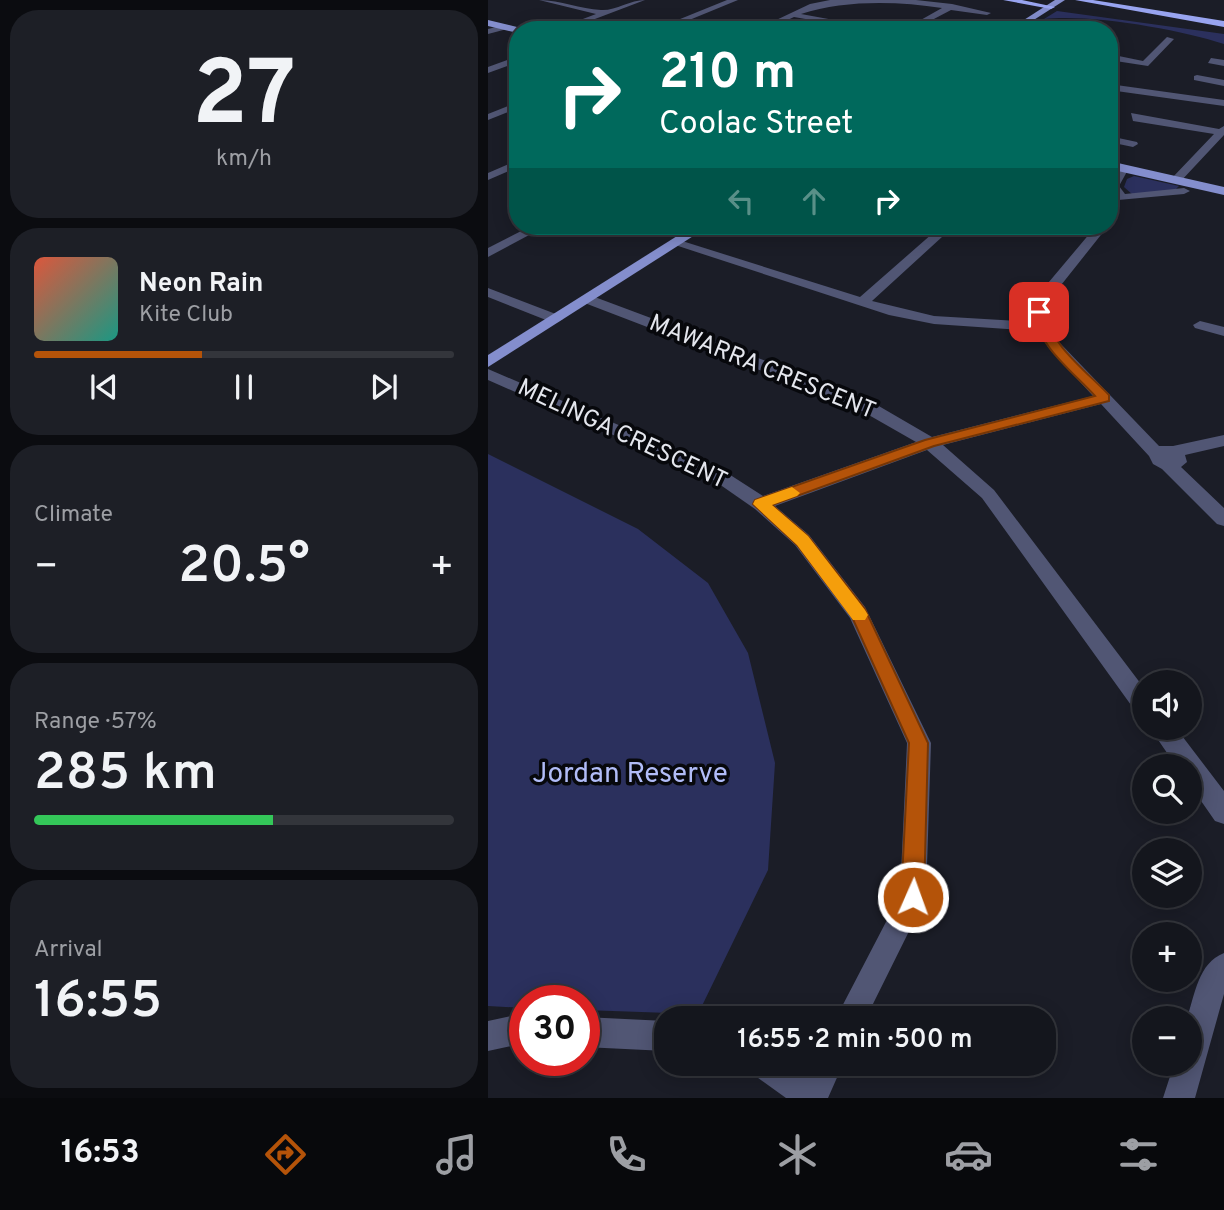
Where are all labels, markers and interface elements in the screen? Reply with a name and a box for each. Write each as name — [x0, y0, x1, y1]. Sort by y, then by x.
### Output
text: 27 — [192, 42, 296, 157]
text: 210 m — [659, 44, 796, 106]
icon: right — [544, 49, 635, 140]
text: Coolac Street — [659, 105, 853, 145]
text: km/h — [216, 145, 272, 174]
icon: left — [722, 182, 760, 220]
icon: ahead — [795, 182, 833, 220]
icon: right — [868, 182, 906, 220]
text: Neon Rain — [139, 268, 264, 301]
pin — [1009, 282, 1069, 342]
icon: arrive — [1020, 293, 1058, 331]
text: Kite Club — [139, 301, 233, 330]
street label: MAWARRA CRESCENT — [644, 309, 880, 427]
icon: previous — [85, 368, 123, 406]
icon: pause — [225, 368, 263, 406]
icon: next — [365, 368, 403, 406]
street label: MELINGA CRESCENT — [512, 373, 732, 497]
text: Climate — [34, 501, 113, 530]
text: 20.5° — [178, 535, 310, 601]
text: − — [34, 544, 59, 593]
text: + — [429, 544, 454, 593]
map controls — [1132, 670, 1202, 1076]
button: sound — [1132, 670, 1202, 740]
text: Range · 57% — [34, 708, 157, 737]
text: 285 km — [34, 742, 217, 808]
button: search — [1132, 754, 1202, 824]
park label: Jordan Reserve — [532, 757, 728, 793]
button: layers — [1132, 838, 1202, 908]
position arrow — [876, 860, 950, 934]
button: + — [1132, 922, 1202, 992]
text: Arrival — [34, 936, 103, 965]
text: 16:55 — [34, 970, 162, 1036]
speed limit sign: 30 — [509, 985, 600, 1076]
button: − — [1132, 1006, 1202, 1076]
text: 16:55 · 2 min · 500 m — [737, 1024, 973, 1057]
icon: directions — [261, 1130, 310, 1179]
icon: music — [432, 1130, 481, 1179]
icon: phone — [602, 1130, 651, 1179]
icon: climate — [773, 1130, 822, 1179]
icon: car — [944, 1130, 993, 1179]
icon: filters — [1114, 1130, 1163, 1179]
text: 16:53 — [61, 1134, 140, 1174]

